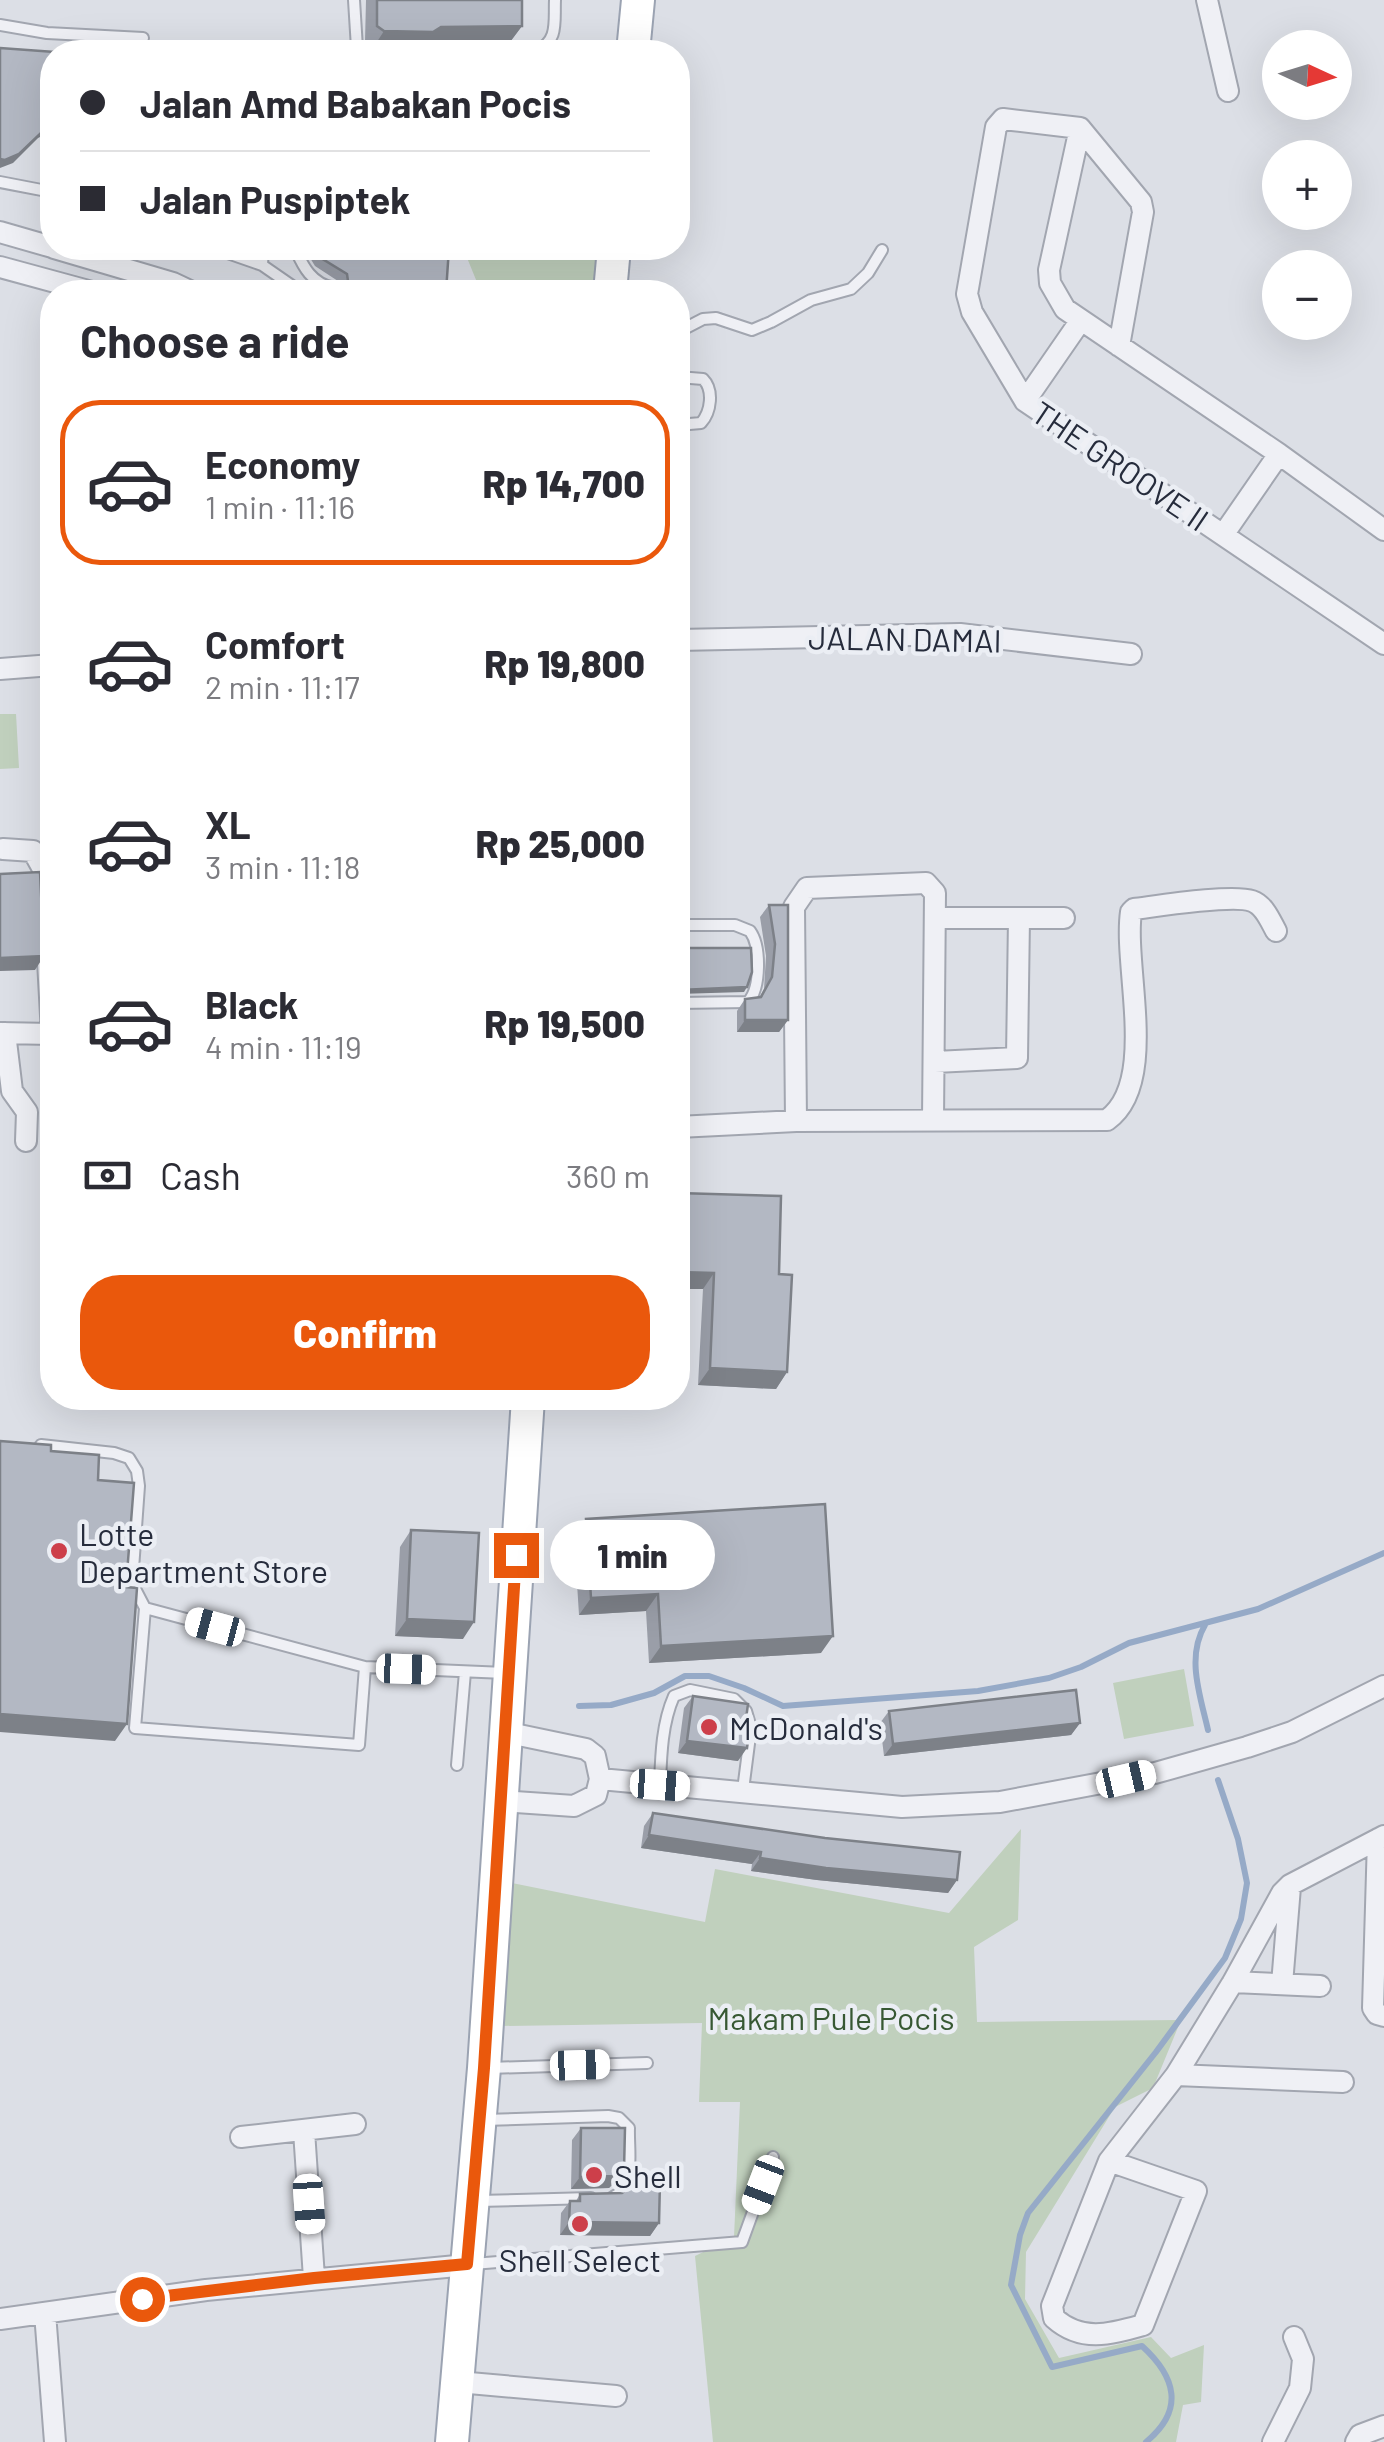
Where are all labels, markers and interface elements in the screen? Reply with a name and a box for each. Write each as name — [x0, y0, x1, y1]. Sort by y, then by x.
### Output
north arrow — [1262, 30, 1352, 120]
map controls — [1262, 30, 1352, 340]
text: Jalan Amd Babakan Pocis — [140, 80, 571, 126]
button: + — [1262, 140, 1352, 230]
text: Jalan Puspiptek — [140, 176, 410, 222]
button: − — [1262, 250, 1352, 340]
text: Choose a ride — [80, 313, 350, 367]
street label: THE GROOVE II — [1026, 392, 1216, 538]
icon: car — [85, 438, 175, 528]
text: Economy — [205, 441, 360, 487]
text: Rp 14,700 — [482, 460, 645, 506]
text: 1 min · 11:16 — [205, 487, 355, 525]
street label: JALAN DAMAI — [808, 617, 1002, 659]
icon: car — [85, 618, 175, 708]
text: Comfort — [205, 621, 345, 667]
text: Rp 19,800 — [484, 640, 645, 686]
text: 2 min · 11:17 — [205, 667, 360, 705]
icon: car — [85, 798, 175, 888]
text: XL — [205, 801, 251, 847]
text: Rp 25,000 — [476, 820, 645, 866]
text: 3 min · 11:18 — [205, 847, 361, 885]
icon: car — [85, 978, 175, 1068]
text: Black — [205, 981, 299, 1027]
text: Rp 19,500 — [484, 1000, 645, 1046]
text: 4 min · 11:19 — [205, 1027, 362, 1065]
icon: cash — [80, 1148, 135, 1203]
text: Cash — [160, 1152, 241, 1198]
text: 360 m — [566, 1156, 650, 1194]
button: Confirm — [80, 1275, 650, 1390]
place label: Lotte Department Store — [79, 1514, 328, 1589]
callout: 1 min — [551, 1520, 716, 1590]
route end — [494, 1533, 539, 1578]
text: 1 min — [597, 1536, 668, 1574]
marker: Lotte Department Store — [48, 1540, 70, 1562]
car — [182, 1605, 248, 1649]
car — [375, 1653, 437, 1685]
place label: McDonald's — [729, 1708, 883, 1746]
marker: McDonald's — [698, 1716, 720, 1738]
car — [1093, 1758, 1159, 1800]
car — [629, 1768, 691, 1802]
park label: Makam Pule Pocis — [707, 1998, 955, 2036]
car — [549, 2049, 611, 2081]
car — [738, 2152, 788, 2218]
place label: Shell — [614, 2156, 682, 2194]
marker: Shell — [583, 2164, 605, 2186]
car — [292, 2173, 326, 2235]
marker: Shell Select — [569, 2213, 591, 2235]
place label: Shell Select — [499, 2240, 661, 2278]
route start — [120, 2277, 165, 2322]

